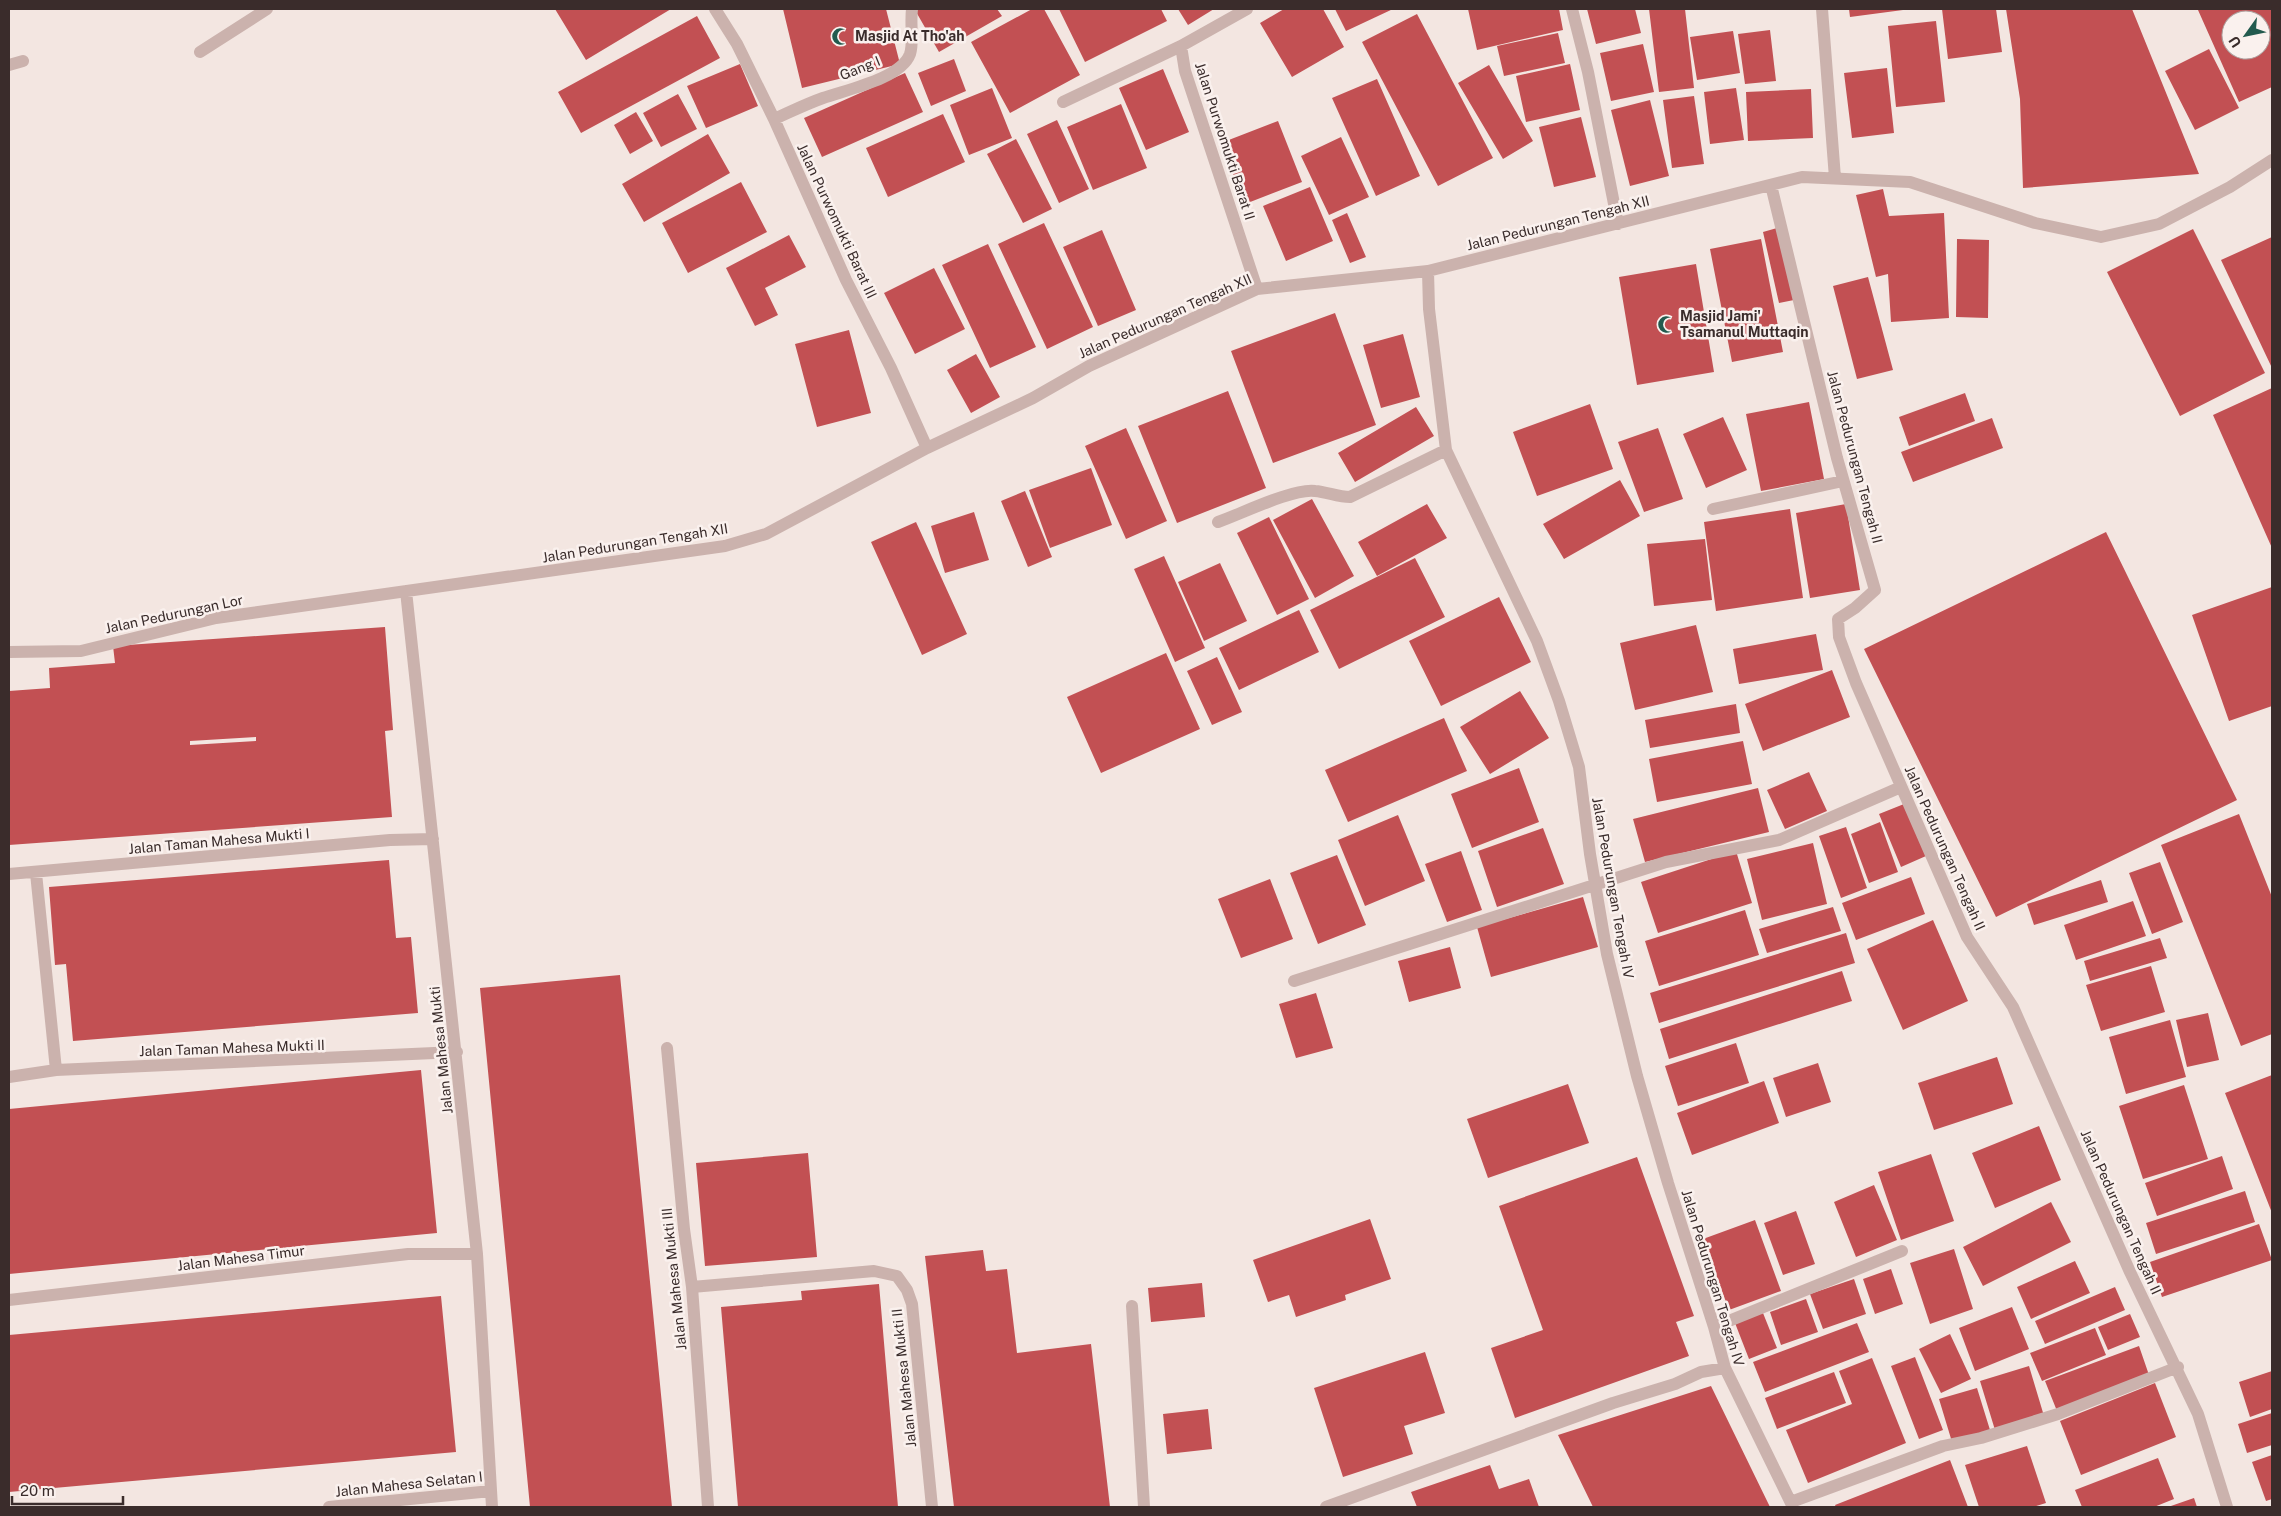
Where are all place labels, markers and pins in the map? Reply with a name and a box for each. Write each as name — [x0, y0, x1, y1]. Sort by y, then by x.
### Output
mosque icon: Masjid At Tho'ah — [831, 26, 851, 46]
place label: Masjid At Tho'ah — [855, 28, 964, 44]
place label: Masjid Jami' Tsamanul Muttaqin — [1680, 308, 1809, 340]
mosque icon: Masjid Jami' Tsamanul Muttaqin — [1656, 314, 1676, 334]

